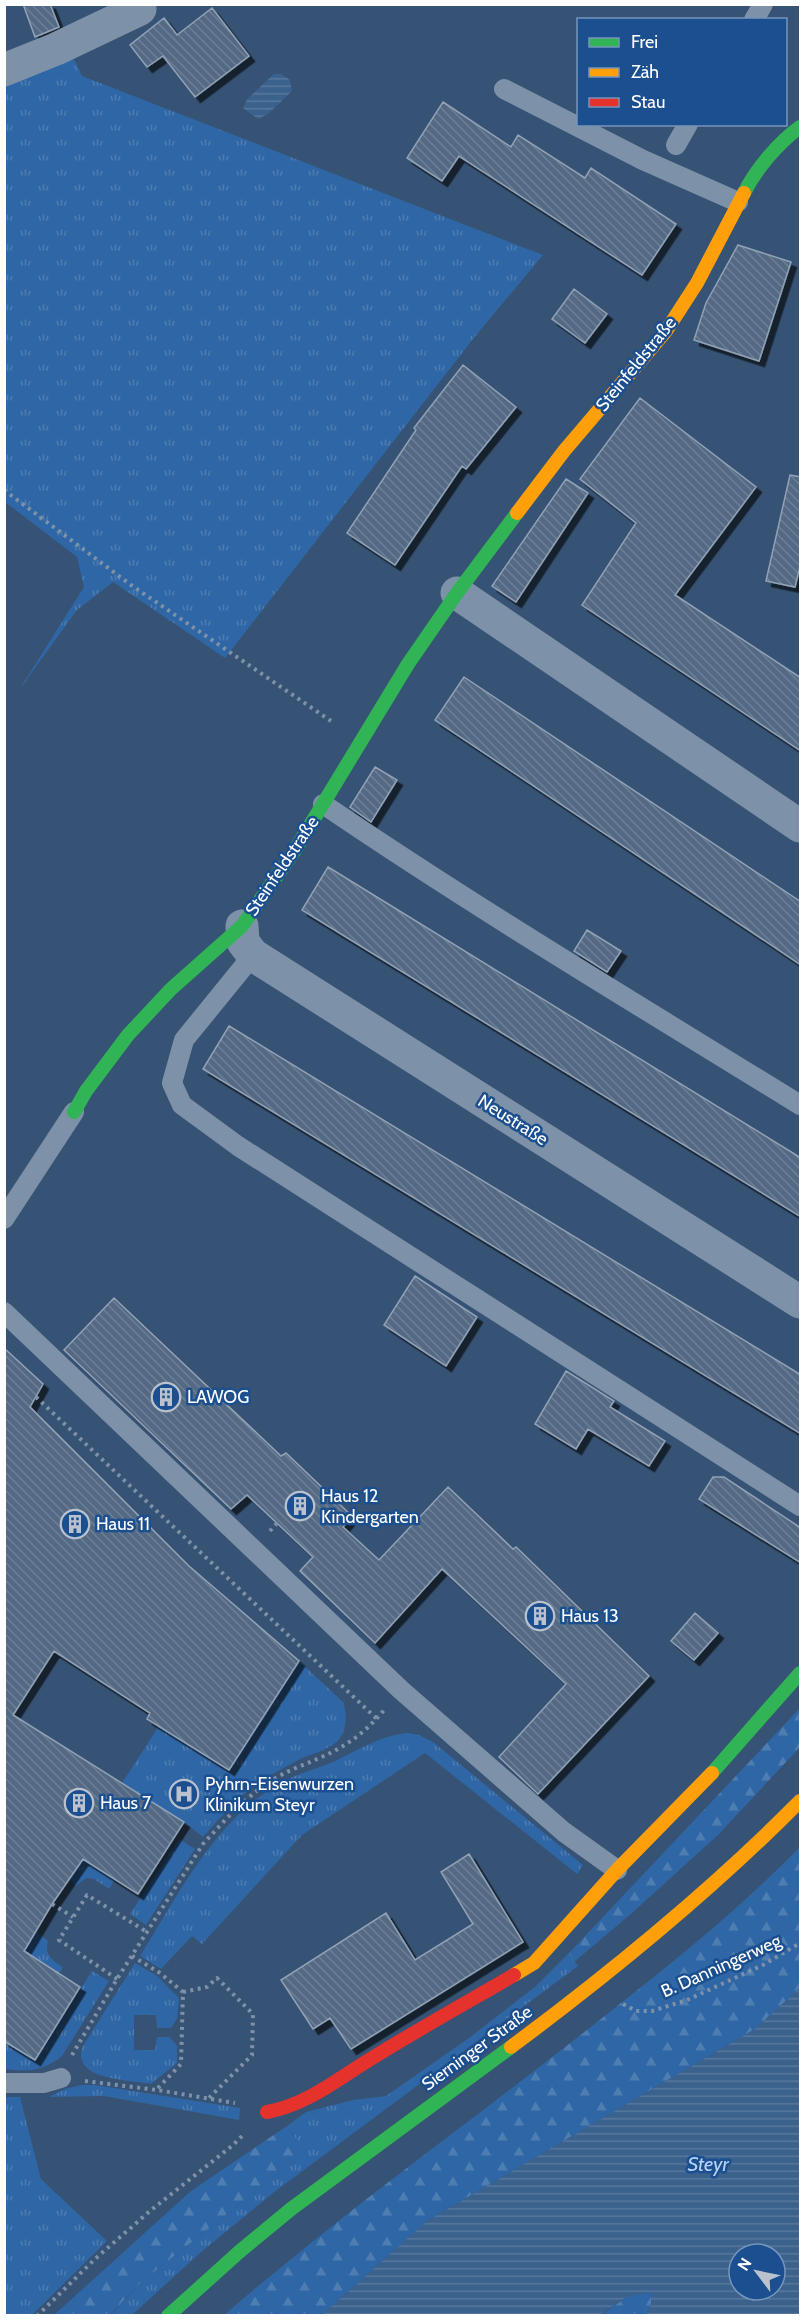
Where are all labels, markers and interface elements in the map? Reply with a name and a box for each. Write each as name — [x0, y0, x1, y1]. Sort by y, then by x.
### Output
legend — [577, 18, 787, 126]
text: Frei — [631, 31, 658, 53]
text: Zäh — [631, 61, 659, 83]
text: Stau — [631, 91, 665, 113]
street label: Steinfeldstraße — [591, 312, 681, 416]
street label: Steinfeldstraße — [241, 812, 323, 920]
street label: Neustraße — [474, 1090, 552, 1150]
building icon: LAWOG — [150, 1381, 182, 1413]
place label: LAWOG — [187, 1386, 249, 1408]
place label: Haus 12 Kindergarten — [321, 1485, 419, 1528]
building icon: Haus 12 Kindergarten — [284, 1490, 316, 1522]
building icon: Haus 11 — [59, 1508, 91, 1540]
place label: Haus 11 — [96, 1513, 150, 1535]
building icon: Haus 13 — [524, 1600, 556, 1632]
place label: Haus 13 — [561, 1605, 619, 1627]
place label: Pyhrn-Eisenwurzen Klinikum Steyr — [205, 1773, 354, 1816]
hospital icon: Pyhrn-Eisenwurzen Klinikum Steyr — [168, 1778, 200, 1810]
building icon: Haus 7 — [63, 1787, 95, 1819]
place label: Haus 7 — [100, 1792, 151, 1814]
street label: B. Danningerweg — [658, 1929, 785, 2002]
street label: Sierninger Straße — [418, 2001, 536, 2095]
water label: Steyr — [687, 2152, 729, 2176]
north arrow — [727, 2242, 787, 2302]
text: N — [734, 2254, 756, 2274]

